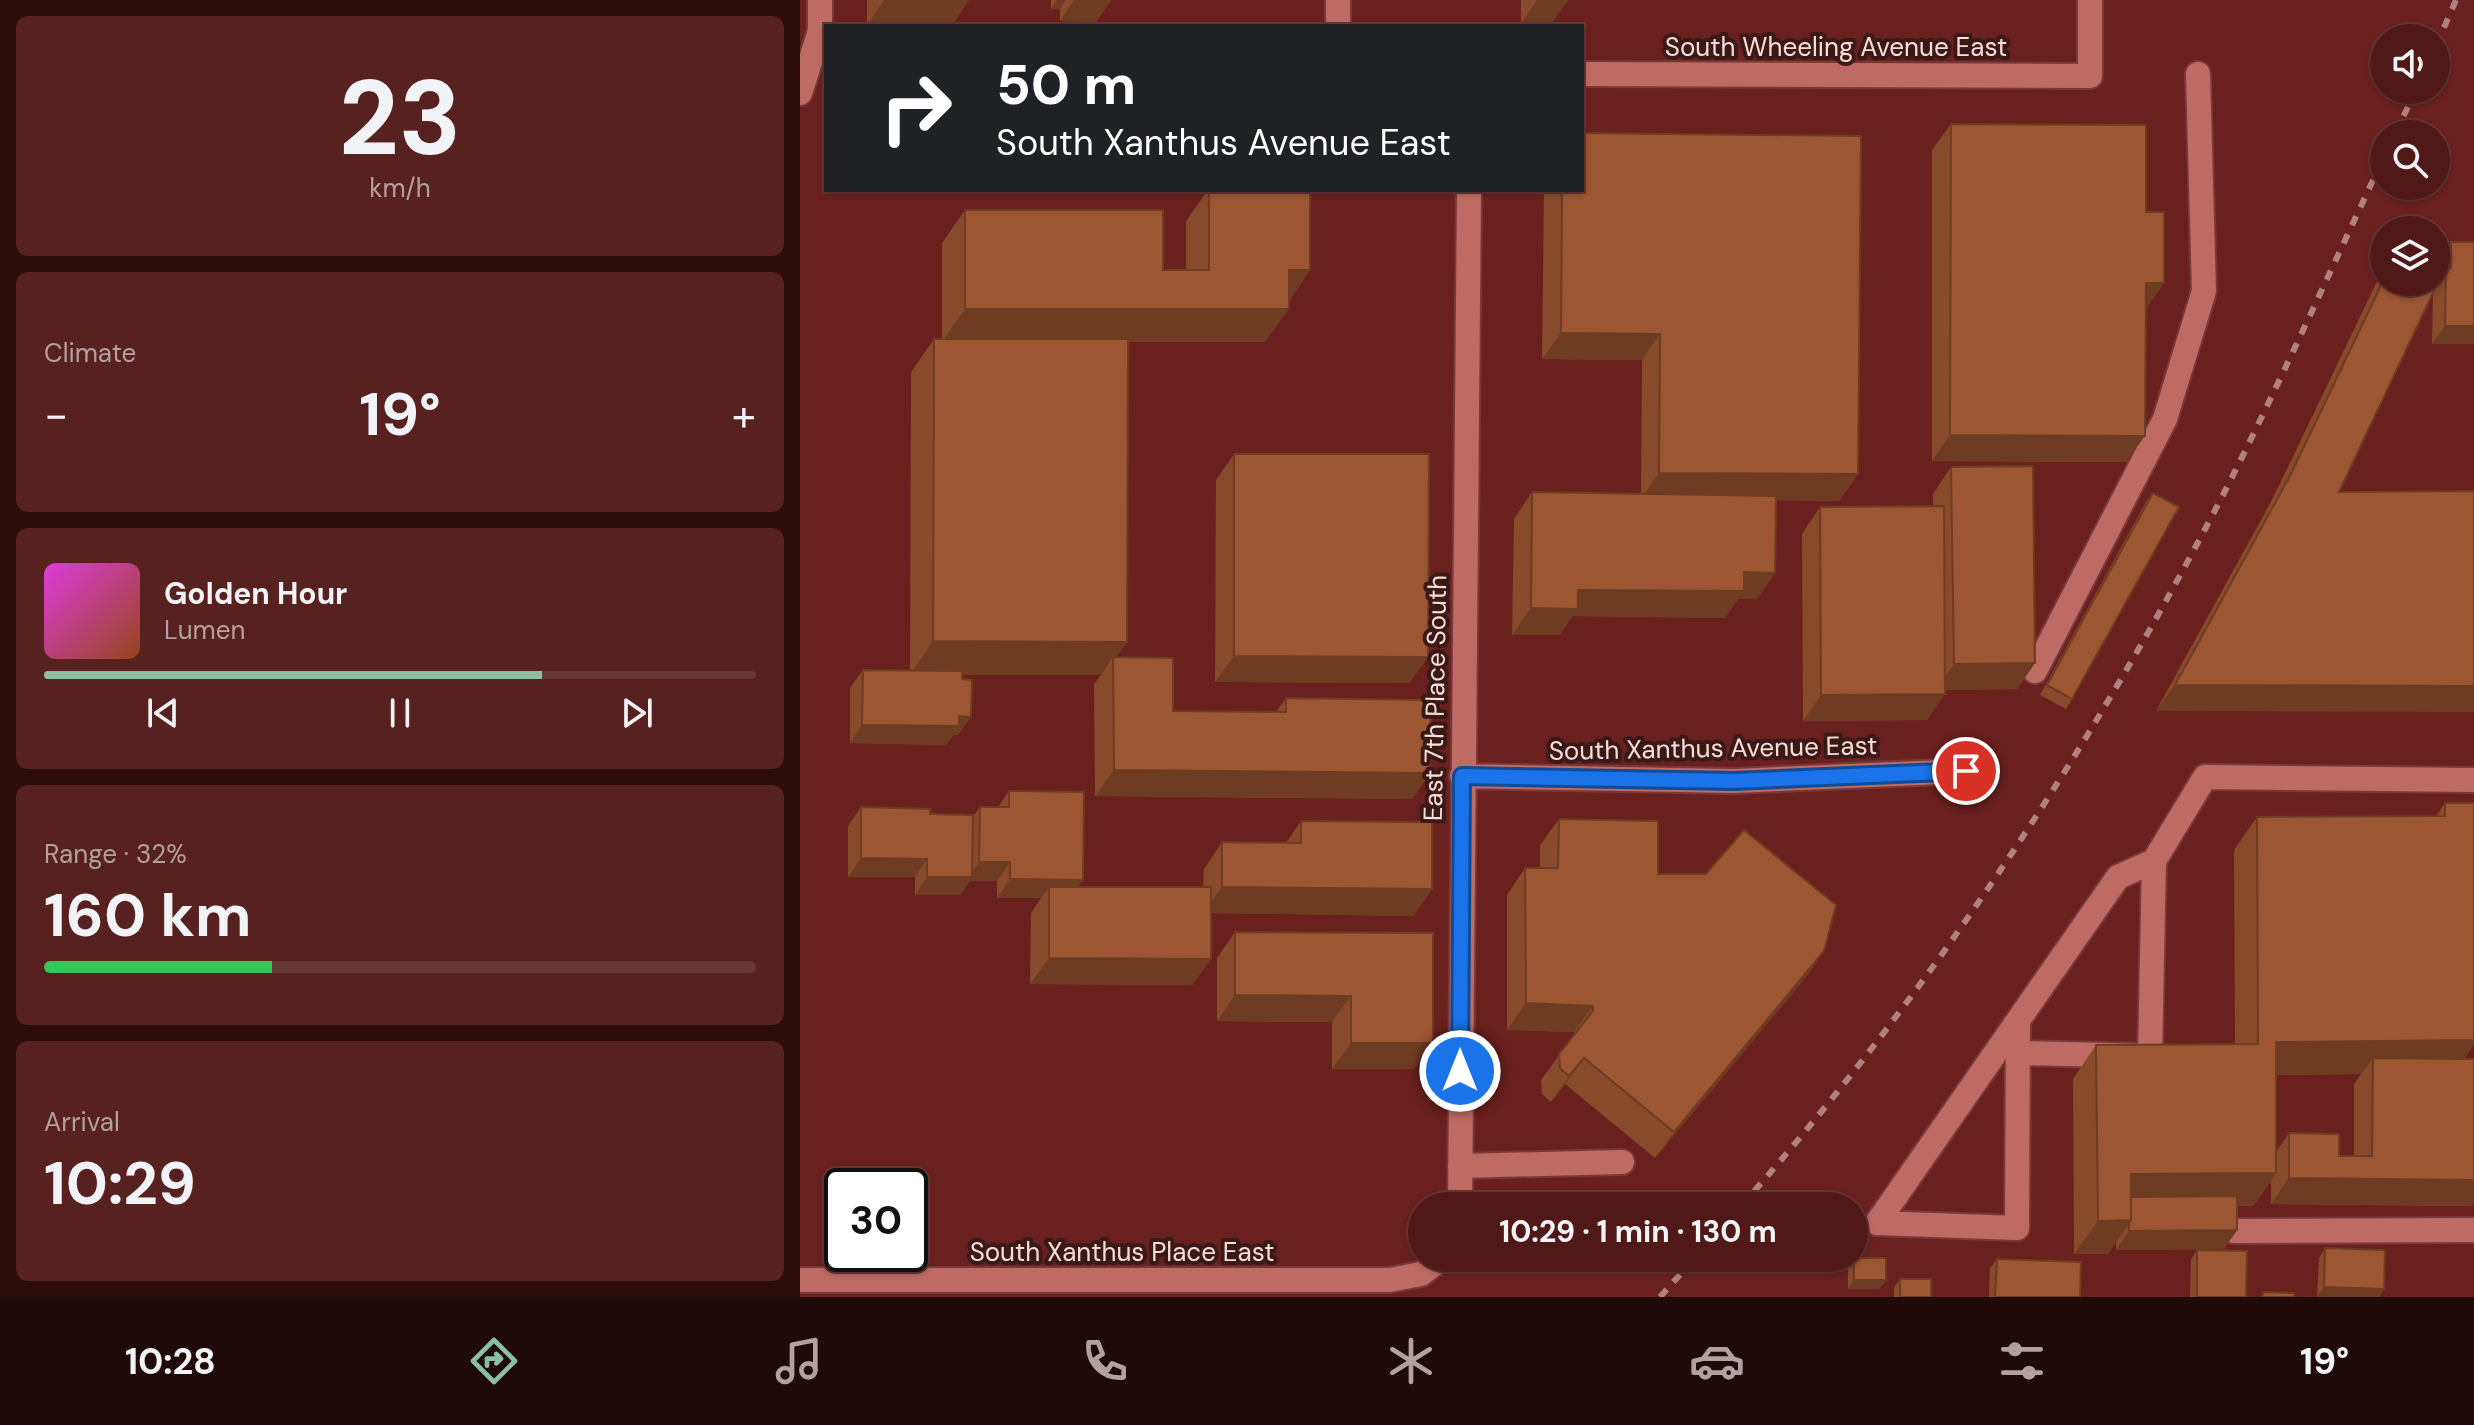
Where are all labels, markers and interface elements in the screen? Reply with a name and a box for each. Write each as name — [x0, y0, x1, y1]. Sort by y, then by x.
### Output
map controls — [2370, 24, 2450, 296]
button: sound — [2370, 24, 2450, 104]
street label: South Wheeling Avenue East — [1665, 30, 2007, 64]
text: 50 m — [996, 48, 1136, 121]
text: 23 — [339, 51, 461, 186]
icon: right — [864, 56, 968, 160]
text: South Xanthus Avenue East — [996, 119, 1451, 166]
button: search — [2370, 120, 2450, 200]
text: km/h — [369, 171, 431, 205]
button: layers — [2370, 216, 2450, 296]
text: Climate — [44, 336, 136, 370]
text: 19° — [359, 375, 441, 454]
text: − — [44, 386, 68, 444]
text: + — [732, 386, 756, 444]
text: Golden Hour — [164, 574, 347, 613]
street label: East 7th Place South — [1416, 574, 1454, 822]
text: Lumen — [164, 613, 245, 647]
icon: previous — [141, 691, 185, 735]
icon: pause — [378, 691, 422, 735]
icon: next — [615, 691, 659, 735]
street label: South Xanthus Avenue East — [1549, 728, 1877, 768]
pin — [1932, 737, 2000, 805]
icon: arrive — [1944, 749, 1988, 793]
text: Range · 32% — [44, 837, 187, 871]
text: 160 km — [44, 876, 251, 955]
position arrow — [1418, 1029, 1502, 1113]
text: Arrival — [44, 1105, 120, 1139]
text: 10:29 — [44, 1144, 196, 1223]
speed limit sign: 30 — [824, 1168, 928, 1272]
text: 10:29 · 1 min · 130 m — [1499, 1212, 1777, 1251]
street label: South Xanthus Place East — [970, 1235, 1274, 1269]
icon: directions — [466, 1333, 522, 1389]
icon: music — [771, 1333, 827, 1389]
icon: phone — [1077, 1333, 1133, 1389]
icon: climate — [1383, 1333, 1439, 1389]
icon: car — [1689, 1333, 1745, 1389]
icon: filters — [1994, 1333, 2050, 1389]
text: 10:28 — [125, 1338, 216, 1385]
text: 19° — [2300, 1338, 2349, 1385]

